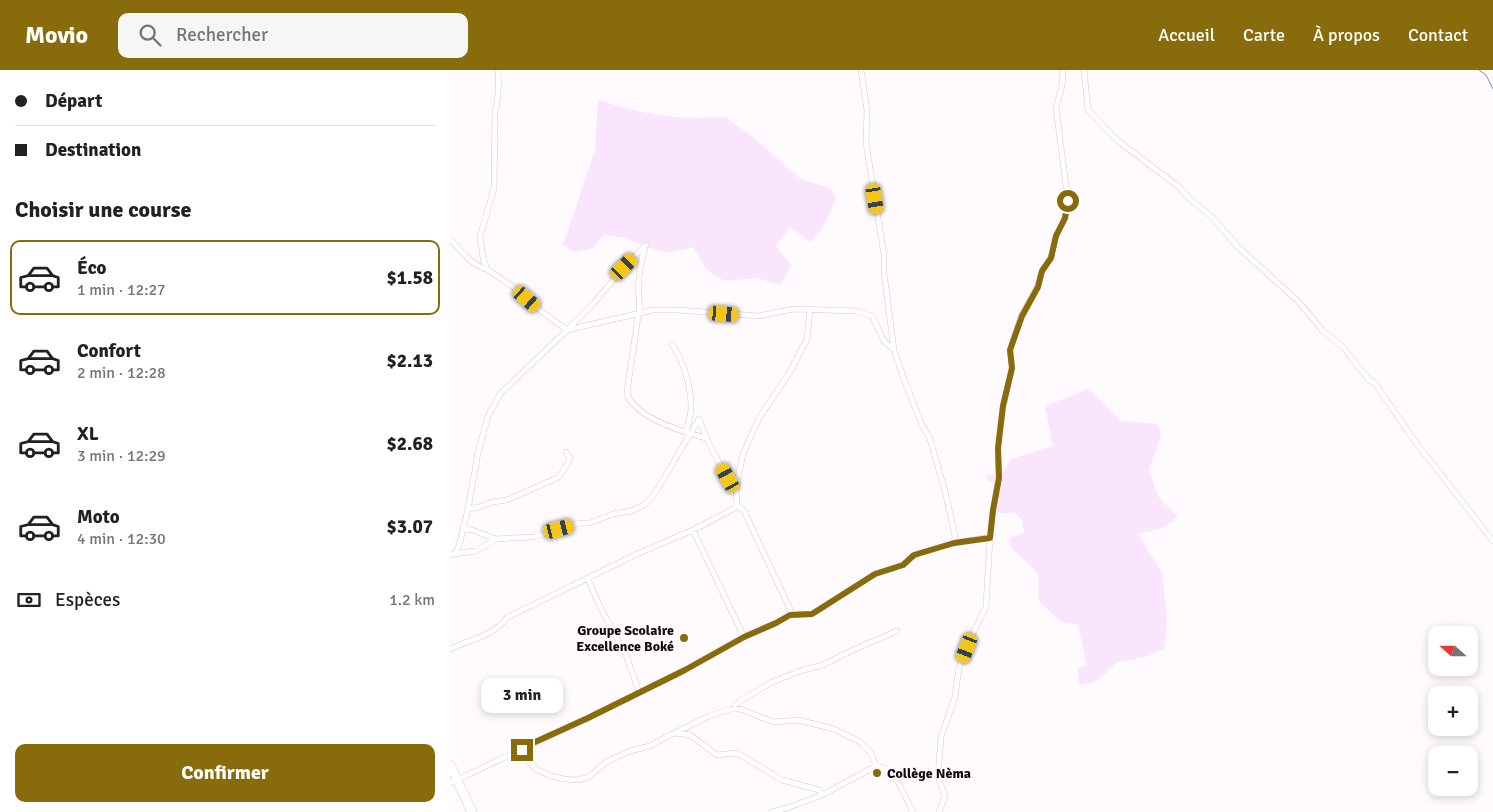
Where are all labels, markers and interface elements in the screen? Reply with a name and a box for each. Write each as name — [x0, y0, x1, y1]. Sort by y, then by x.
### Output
search box — [118, 13, 468, 58]
text: Movio — [25, 20, 88, 50]
icon: search — [136, 21, 164, 49]
text: Rechercher — [176, 23, 268, 47]
text: Accueil — [1158, 24, 1215, 46]
text: Carte — [1243, 24, 1285, 46]
text: À propos — [1313, 24, 1380, 46]
text: Contact — [1408, 24, 1468, 46]
text: Départ — [45, 89, 102, 113]
text: Destination — [45, 138, 141, 162]
car — [865, 183, 884, 215]
route start — [1057, 190, 1079, 212]
text: Choisir une course — [15, 196, 191, 223]
car — [608, 251, 639, 283]
icon: car — [17, 255, 62, 300]
text: Éco — [77, 256, 107, 280]
text: $1.58 — [387, 266, 433, 290]
text: 1 min · 12:27 — [77, 280, 166, 300]
car — [510, 283, 543, 315]
car — [708, 305, 739, 323]
icon: car — [17, 338, 62, 383]
text: Confort — [77, 339, 141, 363]
text: $2.13 — [387, 349, 433, 373]
text: 2 min · 12:28 — [77, 363, 166, 383]
icon: car — [17, 421, 62, 466]
text: XL — [77, 422, 99, 446]
text: $2.68 — [387, 432, 433, 456]
text: 3 min · 12:29 — [77, 446, 166, 466]
car — [714, 461, 741, 495]
icon: car — [17, 504, 62, 549]
text: Moto — [77, 505, 120, 529]
text: $3.07 — [387, 515, 433, 539]
car — [542, 518, 575, 540]
text: 4 min · 12:30 — [77, 529, 166, 549]
icon: cash — [15, 586, 43, 614]
text: Espèces — [55, 588, 120, 612]
text: 1.2 km — [389, 590, 435, 610]
place label: Groupe Scolaire Excellence Boké — [576, 622, 674, 655]
north arrow — [1428, 626, 1478, 676]
map controls — [1428, 626, 1478, 796]
car — [954, 631, 979, 665]
marker: Groupe Scolaire Excellence Boké — [678, 632, 690, 644]
callout: 3 min — [481, 678, 563, 712]
text: 3 min — [503, 685, 541, 705]
button: + — [1428, 686, 1478, 736]
route end — [511, 739, 533, 761]
button: Confirmer — [15, 744, 435, 802]
button: − — [1428, 746, 1478, 796]
place label: Collège Nèma — [887, 765, 971, 782]
marker: Collège Nèma — [871, 767, 883, 779]

